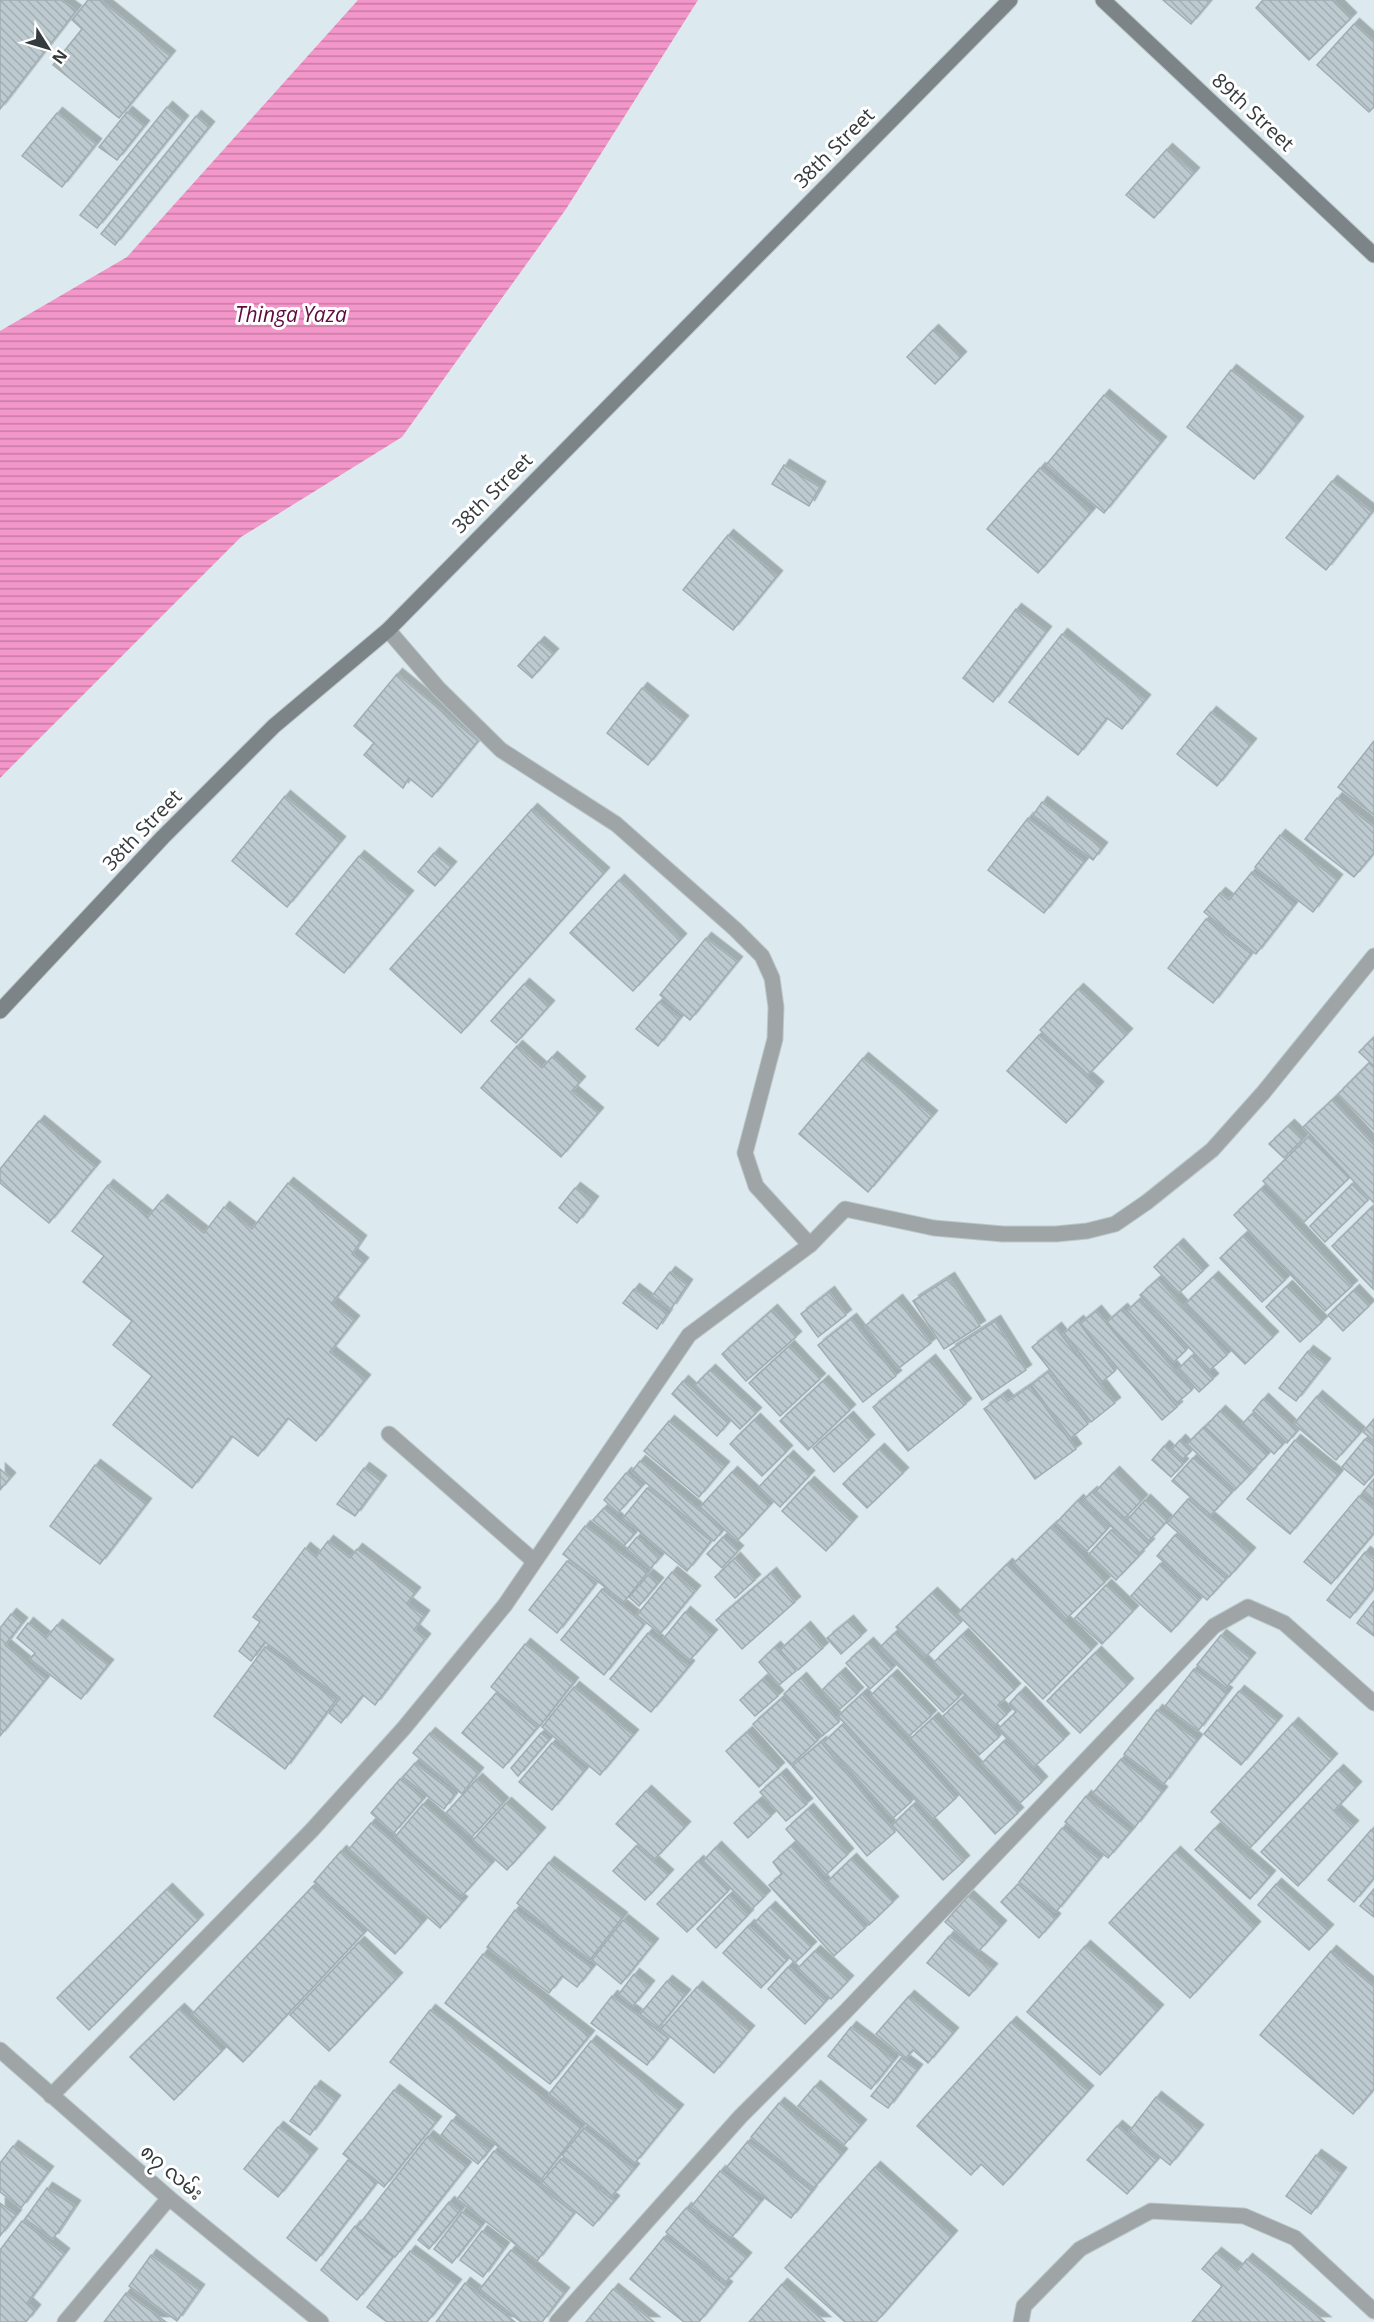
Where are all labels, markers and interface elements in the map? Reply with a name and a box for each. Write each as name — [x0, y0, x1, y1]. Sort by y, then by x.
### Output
north arrow — [18, 18, 78, 78]
text: N — [47, 45, 73, 69]
street label: 89th Street — [1206, 67, 1300, 157]
street label: 38th Street — [788, 102, 880, 194]
water label: Thinga Yaza — [235, 300, 347, 328]
street label: 38th Street — [446, 447, 538, 539]
street label: 38th Street — [96, 783, 187, 876]
street label: ၈၇ လမ်း — [133, 2137, 209, 2208]

